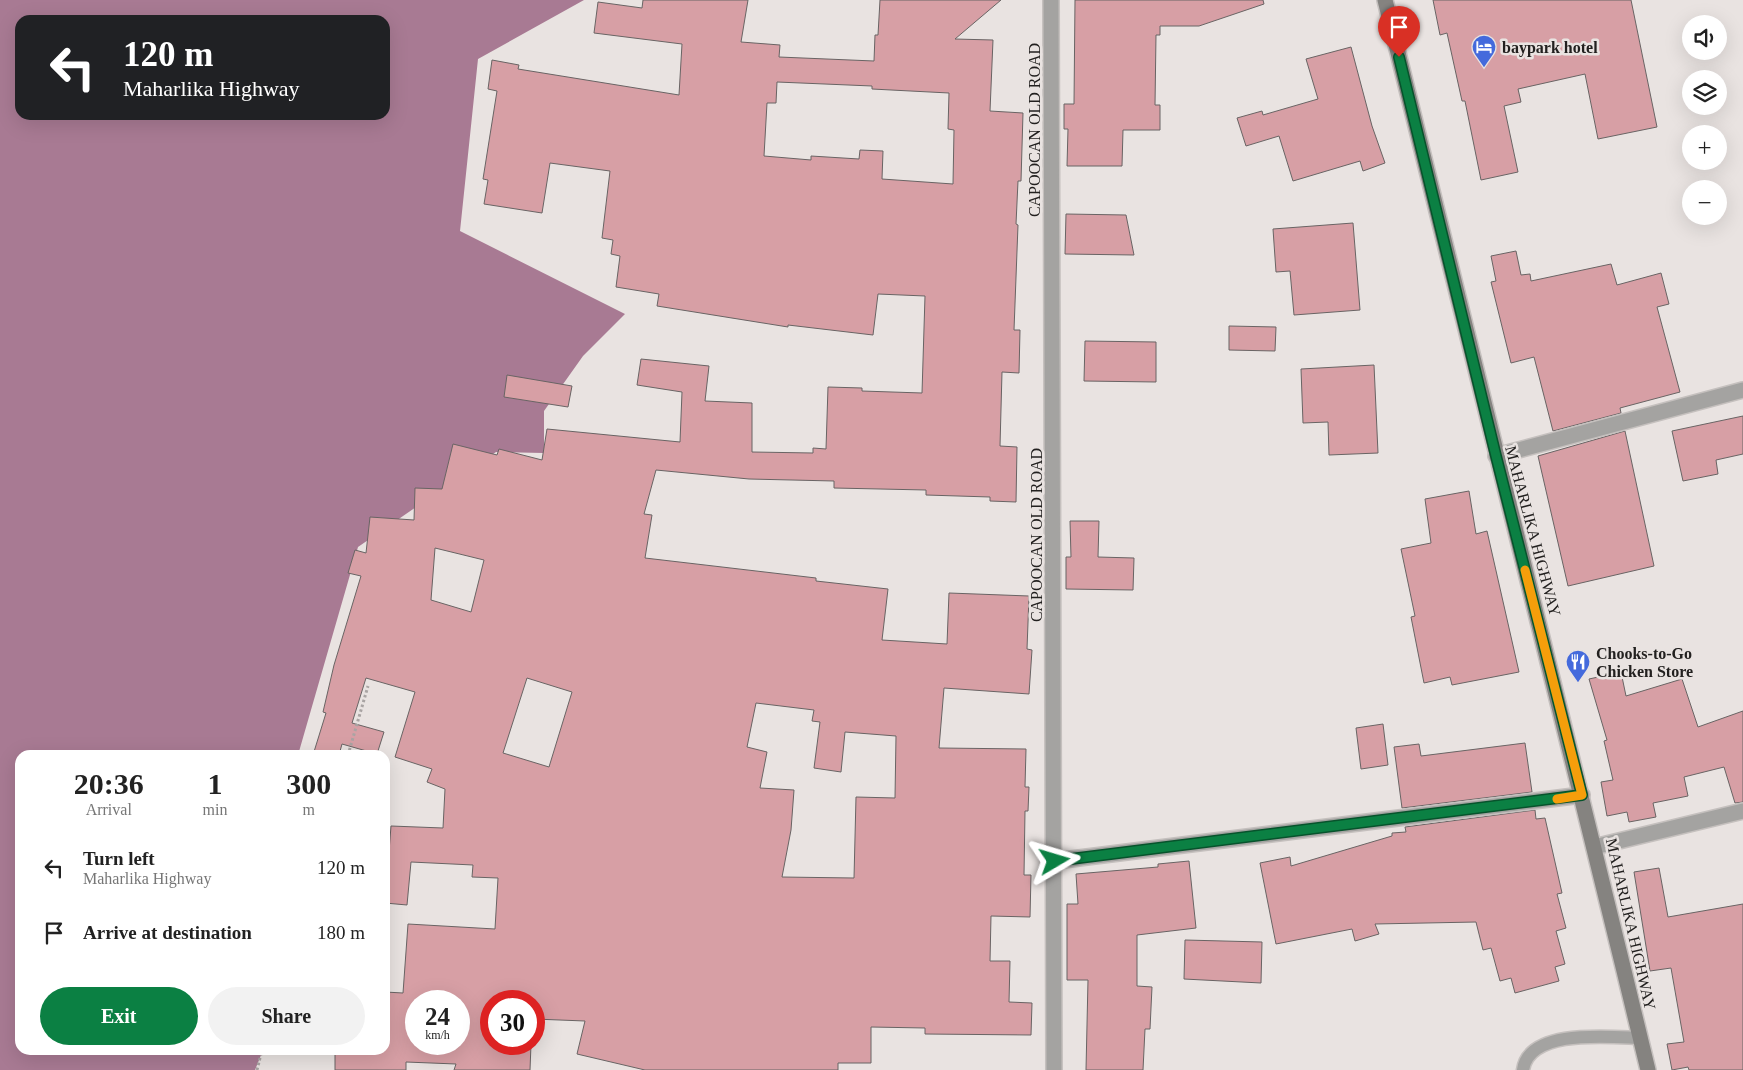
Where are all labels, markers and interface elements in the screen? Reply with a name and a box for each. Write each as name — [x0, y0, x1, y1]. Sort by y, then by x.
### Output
pin — [1378, 6, 1420, 57]
icon: arrive — [1385, 13, 1413, 41]
map controls — [1682, 15, 1727, 225]
button: sound — [1682, 15, 1727, 60]
hotel icon: baypark hotel — [1471, 34, 1497, 68]
icon: left — [40, 35, 105, 100]
text: 120 m — [123, 35, 213, 74]
place label: baypark hotel — [1502, 39, 1598, 57]
street label: CAPOOCAN OLD ROAD — [1026, 43, 1043, 217]
button: layers — [1682, 70, 1727, 115]
text: Maharlika Highway — [123, 76, 300, 101]
button: + — [1682, 125, 1727, 170]
button: − — [1682, 180, 1727, 225]
street label: MAHARLIKA HIGHWAY — [1502, 444, 1564, 619]
street label: CAPOOCAN OLD ROAD — [1028, 448, 1045, 622]
place label: Chooks-to-Go Chicken Store — [1596, 645, 1693, 680]
restaurant icon: Chooks-to-Go Chicken Store — [1565, 649, 1591, 683]
text: 20:36 — [74, 767, 144, 800]
text: 1 — [207, 767, 222, 800]
text: 300 — [286, 767, 331, 800]
text: Arrival — [86, 801, 132, 818]
text: min — [203, 801, 227, 818]
text: m — [302, 801, 315, 818]
position arrow — [1028, 834, 1080, 886]
street label: MAHARLIKA HIGHWAY — [1603, 836, 1659, 1012]
text: Turn left — [83, 848, 155, 869]
icon: left — [40, 854, 68, 882]
text: 120 m — [317, 857, 365, 878]
text: Maharlika Highway — [83, 870, 211, 887]
icon: arrive — [40, 919, 68, 947]
text: Arrive at destination — [83, 922, 252, 943]
text: 180 m — [317, 922, 365, 943]
button: Exit — [40, 987, 198, 1045]
button: Share — [208, 987, 365, 1045]
speed limit sign: 30 — [480, 990, 545, 1055]
text: 24 — [425, 1003, 450, 1030]
text: km/h — [425, 1028, 450, 1042]

